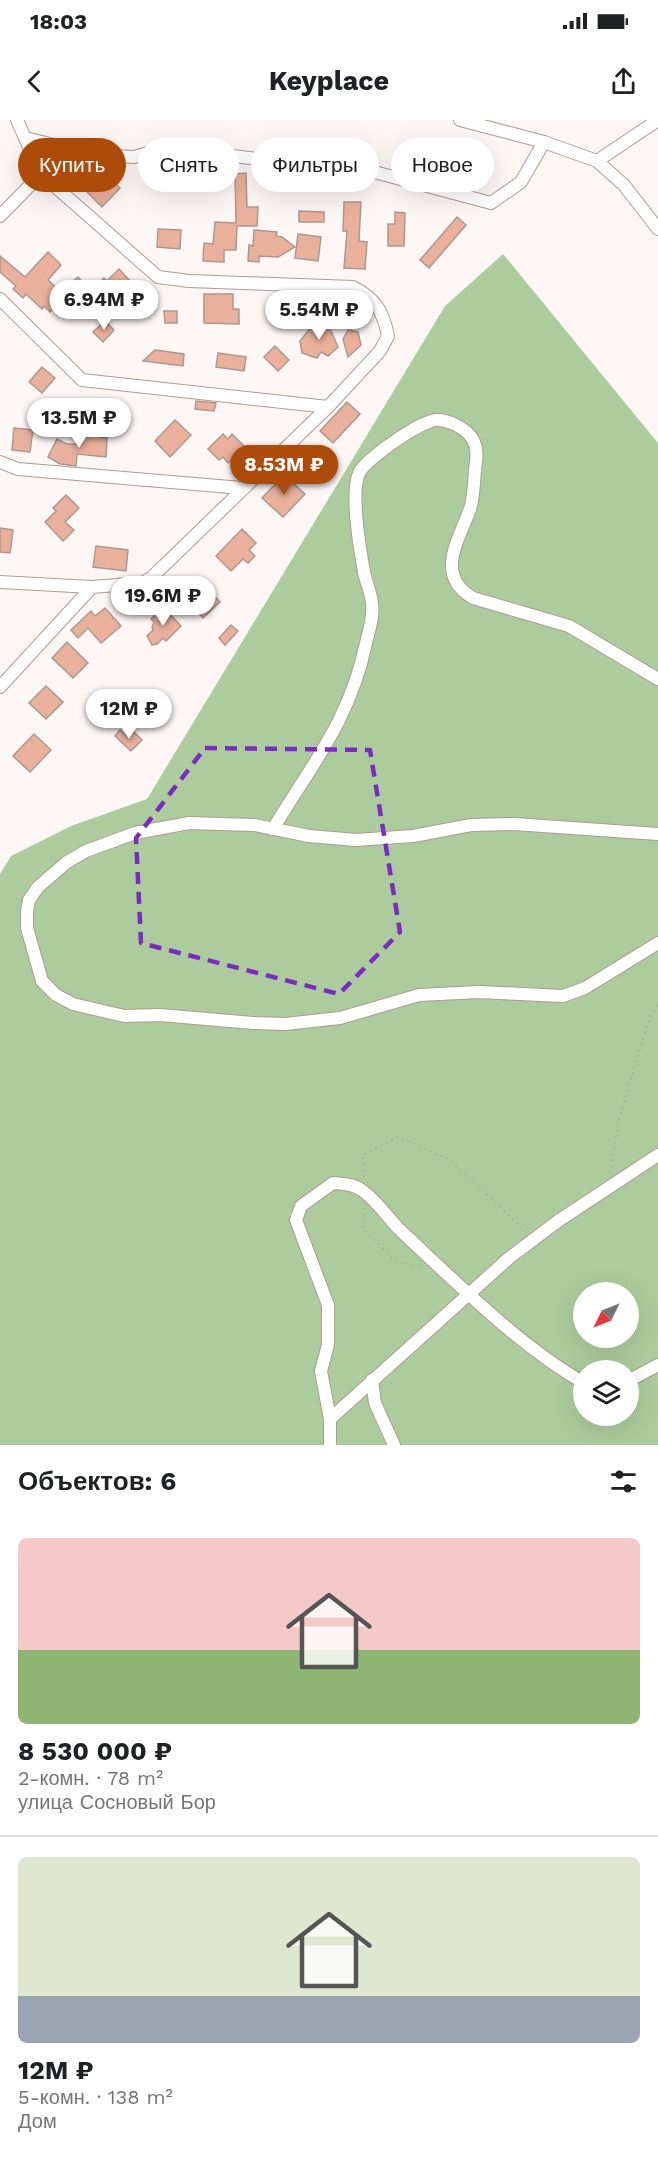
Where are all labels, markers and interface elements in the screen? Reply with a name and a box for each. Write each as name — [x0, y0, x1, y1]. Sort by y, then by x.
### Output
text: 18:03 — [30, 9, 87, 34]
icon: back — [18, 65, 51, 98]
text: Keyplace — [269, 65, 389, 97]
icon: share — [607, 65, 640, 98]
chip: Купить — [18, 138, 126, 192]
chip: Снять — [138, 138, 239, 192]
chip: Фильтры — [251, 138, 379, 192]
chip: Новое — [391, 138, 494, 192]
pin: 6.94M ₽ — [49, 280, 159, 331]
text: 6.94M ₽ — [63, 287, 145, 311]
pin: 5.54M ₽ — [264, 290, 374, 341]
text: 5.54M ₽ — [279, 297, 359, 321]
pin: 13.5M ₽ — [24, 398, 134, 449]
text: 13.5M ₽ — [41, 405, 117, 429]
pin: 8.53M ₽ — [229, 445, 339, 496]
text: 8.53M ₽ — [244, 452, 324, 476]
pin: 19.6M ₽ — [108, 576, 218, 627]
text: 19.6M ₽ — [125, 583, 201, 607]
pin: 12M ₽ — [87, 689, 171, 740]
text: 12M ₽ — [100, 696, 158, 720]
north arrow — [573, 1282, 639, 1348]
map controls — [573, 1282, 639, 1426]
button: layers — [573, 1360, 639, 1426]
icon: filters — [607, 1465, 640, 1498]
text: Объектов: 6 — [18, 1466, 176, 1496]
icon: home — [275, 1577, 383, 1685]
text: 8 530 000 ₽ — [18, 1736, 172, 1766]
text: 2-комн. · 78 m² — [18, 1766, 163, 1790]
text: улица Сосновый Бор — [18, 1790, 216, 1814]
icon: home — [275, 1896, 383, 2004]
text: 12M ₽ — [18, 2055, 94, 2085]
text: 5-комн. · 138 m² — [18, 2085, 173, 2109]
text: Дом — [18, 2109, 57, 2133]

